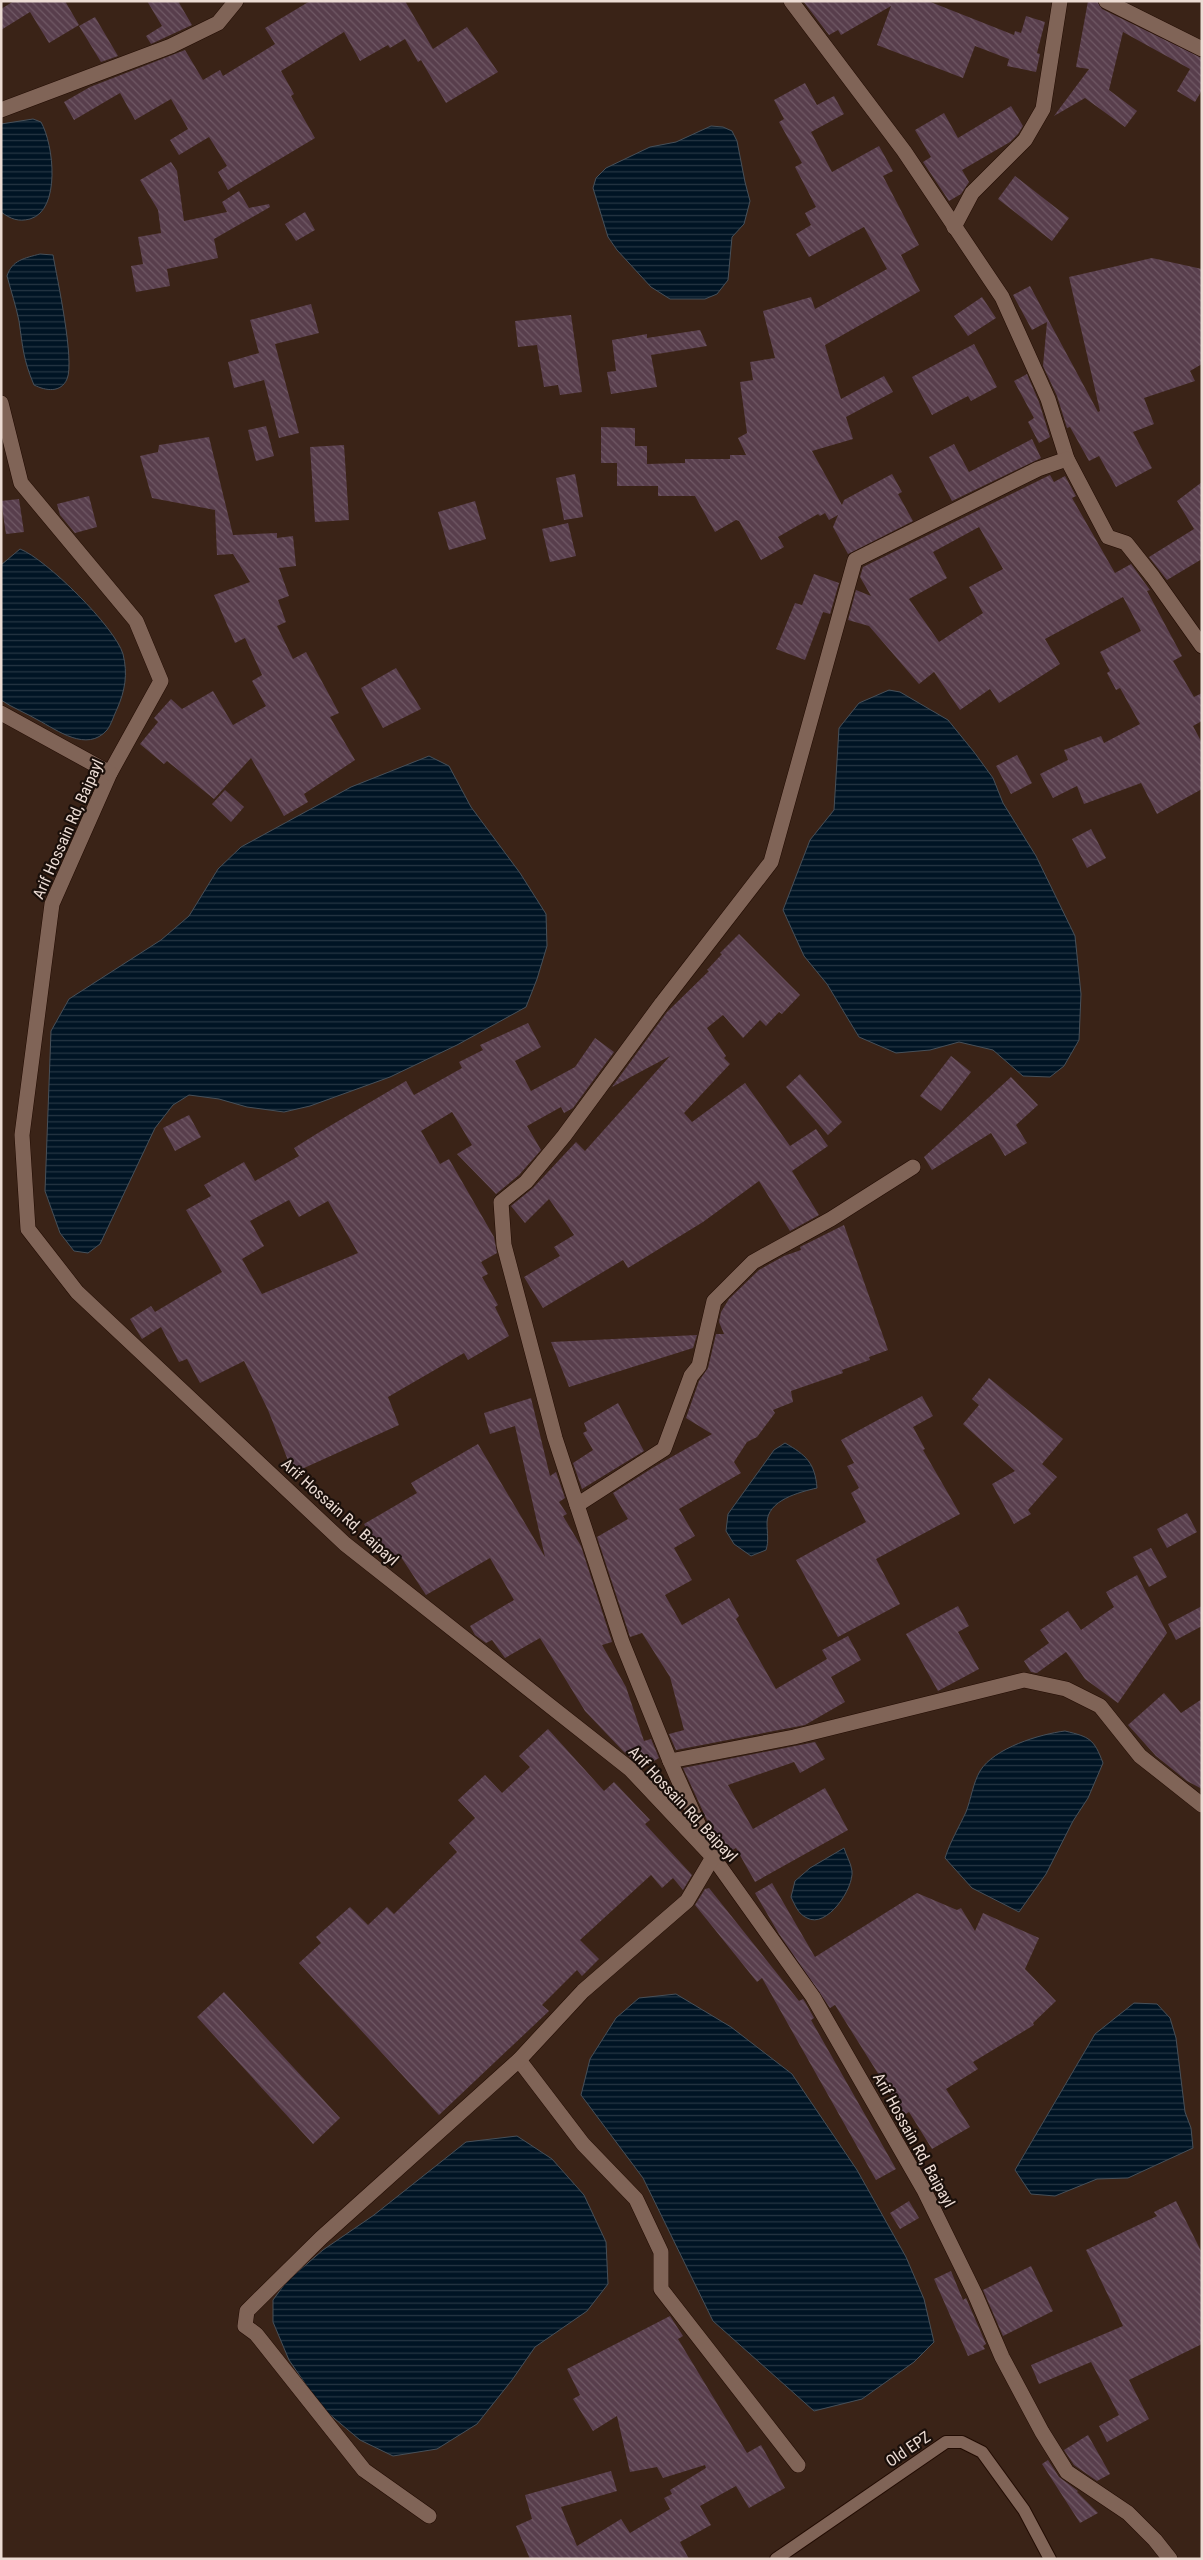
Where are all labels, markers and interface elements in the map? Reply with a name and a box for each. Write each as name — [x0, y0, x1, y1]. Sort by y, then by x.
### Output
street label: Arif Hossain Rd, Baipayl — [29, 756, 107, 902]
street label: Arif Hossain Rd, Baipayl — [278, 1454, 402, 1570]
street label: Arif Hossain Rd, Baipayl — [625, 1742, 741, 1866]
street label: Arif Hossain Rd, Baipayl — [869, 2069, 959, 2211]
street label: Old EPZ — [882, 2427, 934, 2471]

